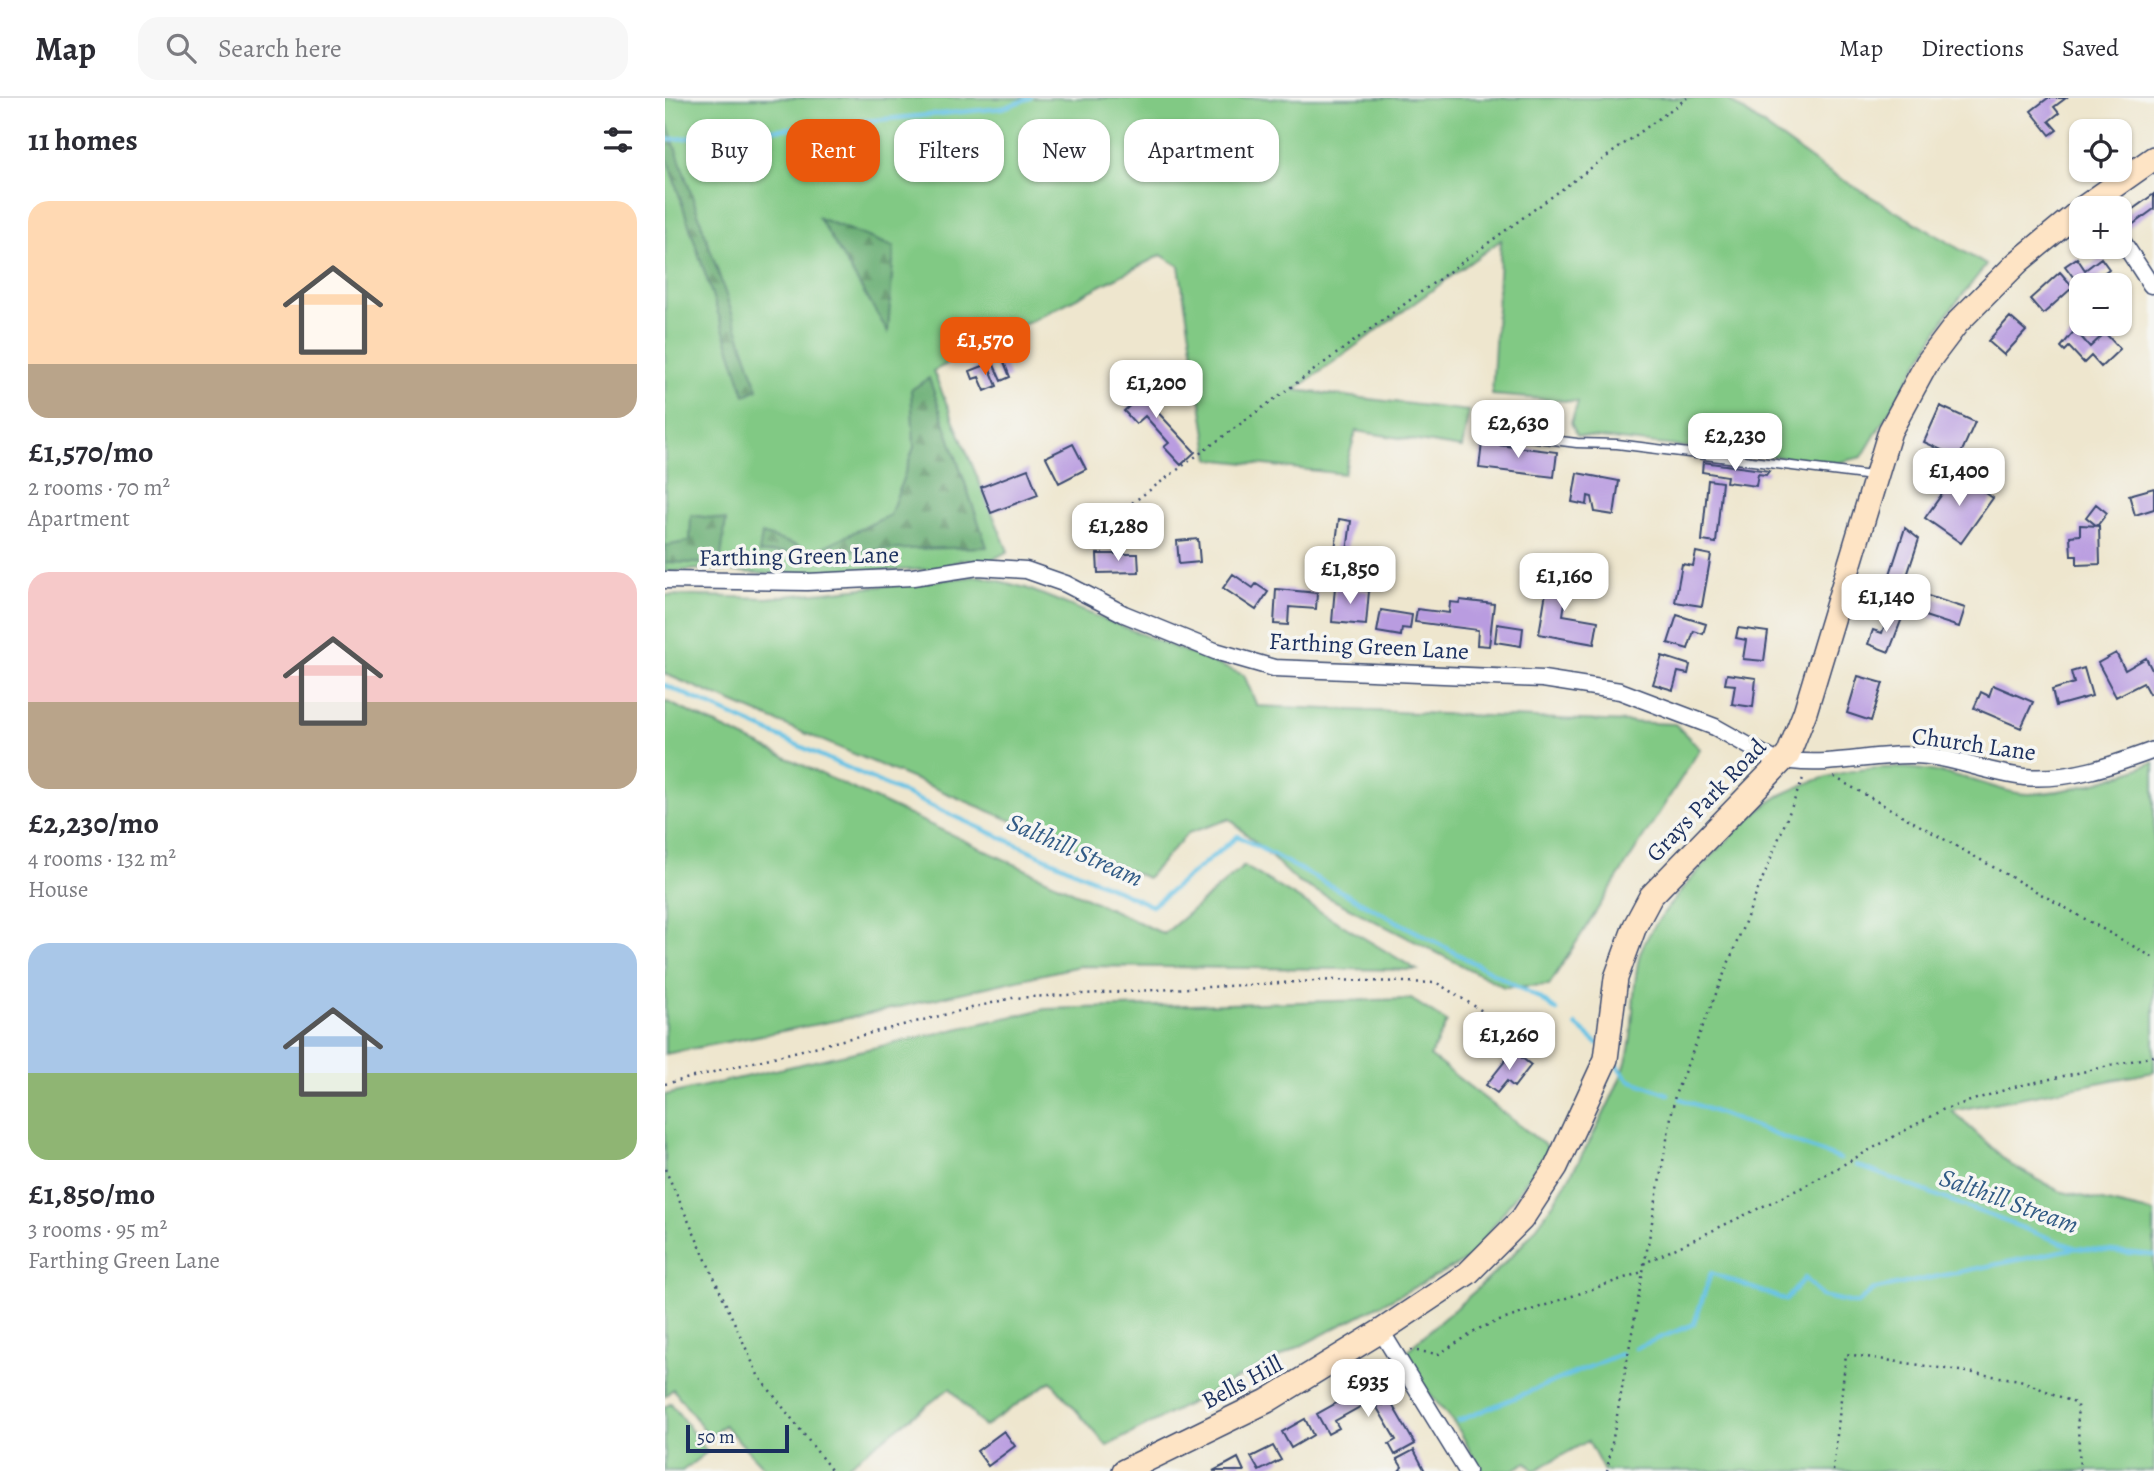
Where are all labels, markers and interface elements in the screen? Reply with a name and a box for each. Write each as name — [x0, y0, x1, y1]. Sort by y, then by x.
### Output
search box — [138, 17, 628, 80]
text: Map — [35, 26, 96, 71]
icon: search — [162, 29, 200, 67]
text: Search here — [218, 31, 342, 66]
text: Map — [1839, 32, 1883, 64]
text: Directions — [1921, 32, 2024, 64]
text: Saved — [2062, 32, 2119, 64]
chip: Buy — [686, 119, 772, 182]
chip: Rent — [786, 119, 880, 182]
chip: Filters — [894, 119, 1004, 182]
chip: New — [1018, 119, 1110, 182]
chip: Apartment — [1124, 119, 1279, 182]
map controls — [2069, 119, 2132, 336]
button: locate — [2069, 119, 2132, 182]
text: 11 homes — [28, 120, 138, 160]
icon: filters — [599, 121, 637, 159]
button: + — [2069, 196, 2132, 259]
icon: home — [270, 247, 396, 373]
button: − — [2069, 273, 2132, 336]
pin: £1,570 — [928, 317, 1042, 377]
text: £1,570 — [956, 324, 1014, 355]
pin: £1,200 — [1099, 360, 1213, 420]
text: £1,200 — [1126, 367, 1186, 398]
pin: £2,630 — [1461, 400, 1575, 460]
text: £2,630 — [1487, 407, 1549, 438]
pin: £2,230 — [1678, 414, 1792, 473]
text: £2,230 — [1704, 420, 1766, 451]
text: £1,570/mo — [28, 432, 154, 472]
pin: £1,400 — [1902, 448, 2016, 508]
text: £1,400 — [1929, 455, 1989, 486]
text: 2 rooms · 70 m² — [28, 472, 170, 503]
text: Apartment — [28, 503, 130, 534]
pin: £1,280 — [1061, 504, 1175, 563]
text: £1,280 — [1088, 510, 1148, 541]
street label: Farthing Green Lane — [699, 538, 899, 574]
pin: £1,850 — [1293, 546, 1407, 606]
text: £1,850 — [1321, 553, 1379, 584]
pin: £1,160 — [1507, 554, 1621, 613]
text: £1,160 — [1536, 560, 1592, 591]
pin: £1,140 — [1829, 574, 1943, 634]
text: £1,140 — [1858, 581, 1914, 612]
icon: home — [270, 618, 396, 744]
street label: Farthing Green Lane — [1268, 625, 1470, 667]
street label: Church Lane — [1910, 719, 2038, 769]
street label: Grays Park Road — [1639, 731, 1773, 869]
text: £2,230/mo — [28, 803, 159, 843]
water label: Salthill Stream — [1001, 804, 1149, 896]
text: 4 rooms · 132 m² — [28, 843, 176, 874]
text: House — [28, 874, 88, 905]
icon: home — [270, 989, 396, 1115]
pin: £1,260 — [1452, 1012, 1566, 1072]
text: £1,260 — [1479, 1019, 1539, 1050]
water label: Salthill Stream — [1935, 1160, 2083, 1242]
text: £1,850/mo — [28, 1174, 155, 1214]
text: 3 rooms · 95 m² — [28, 1214, 167, 1245]
text: Farthing Green Lane — [28, 1245, 220, 1276]
street label: Bells Hill — [1196, 1347, 1288, 1417]
pin: £935 — [1327, 1360, 1409, 1419]
text: £935 — [1347, 1366, 1389, 1397]
scale bar — [686, 1422, 789, 1454]
text: 50 m — [697, 1424, 735, 1450]

